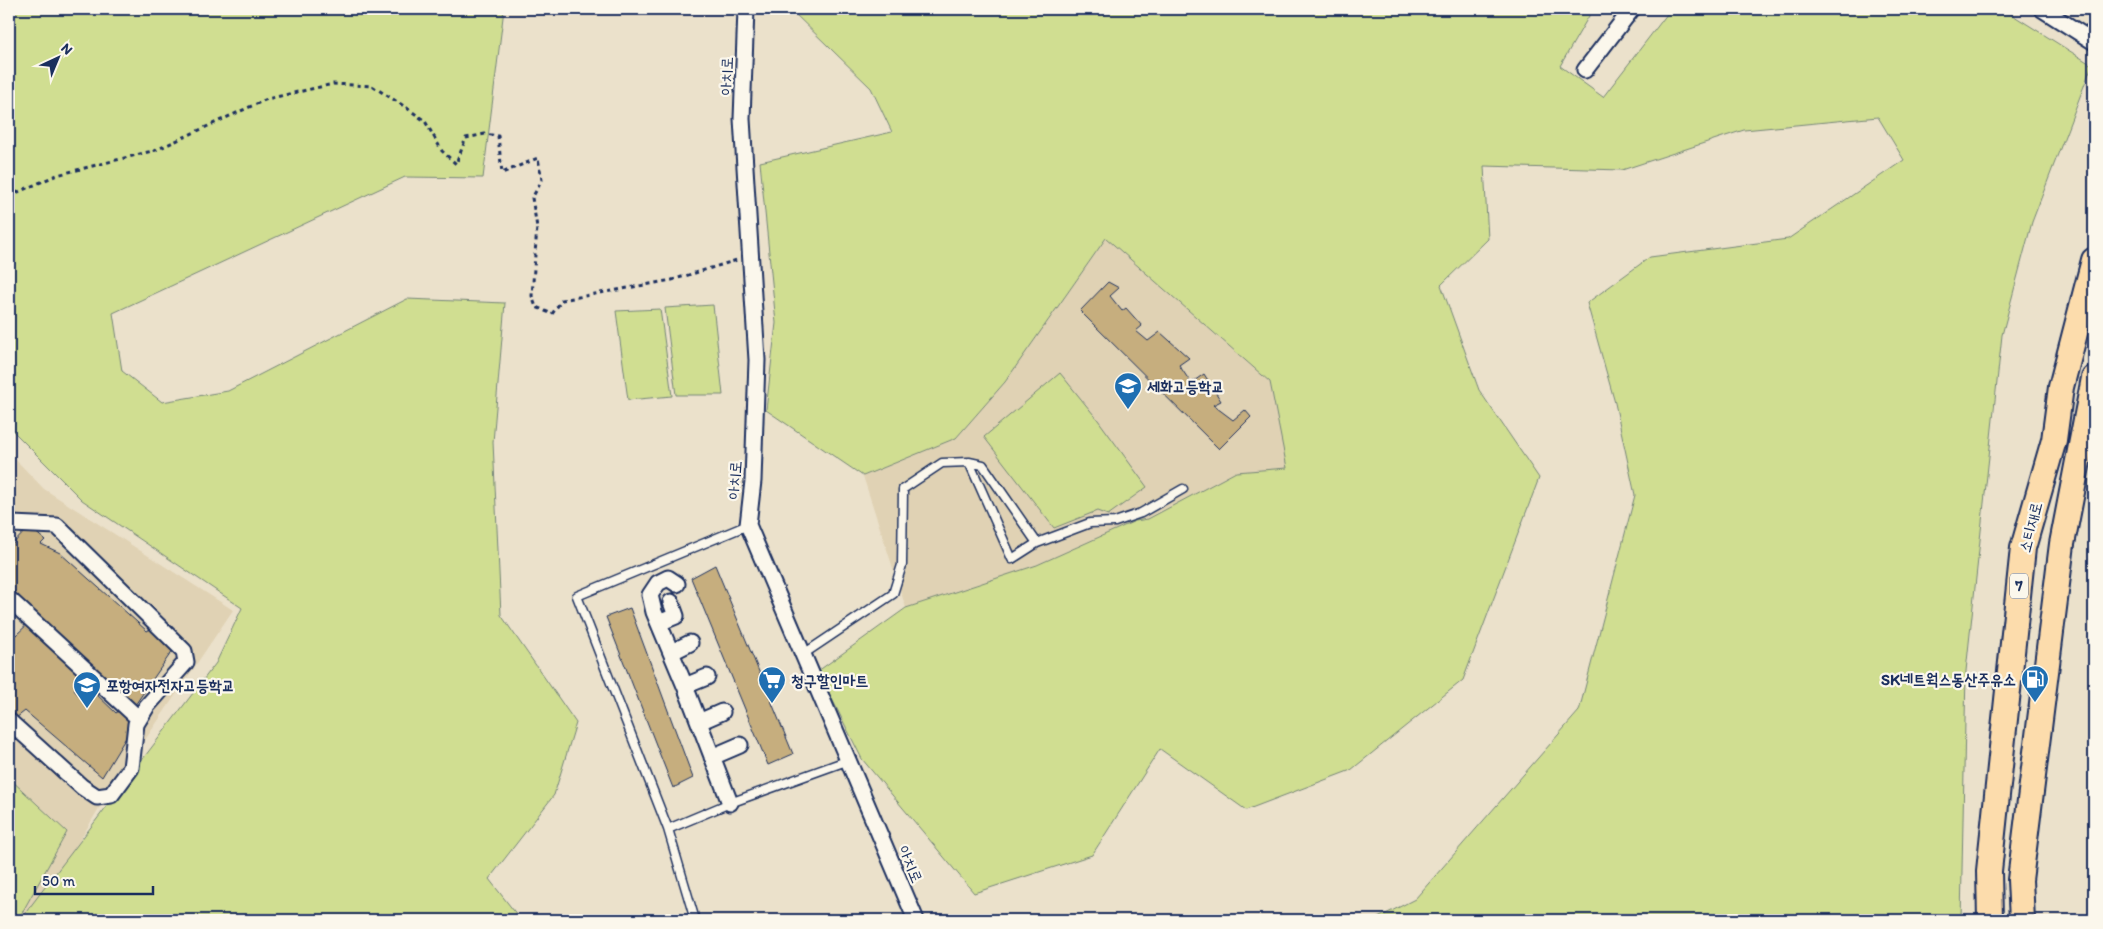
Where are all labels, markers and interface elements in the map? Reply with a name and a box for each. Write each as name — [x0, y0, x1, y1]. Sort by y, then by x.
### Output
north arrow — [32, 32, 82, 82]
text: N — [57, 40, 76, 58]
street label: 아치로 — [716, 56, 737, 96]
school or university icon: 세화고등학교 — [1113, 371, 1143, 410]
place label: 세화고등학교 — [1147, 377, 1224, 396]
street label: 아치로 — [724, 460, 745, 500]
street label: 소티재로 — [2015, 500, 2046, 554]
road number: 7 — [2010, 574, 2028, 598]
fuel station icon: SK네트웍스동산주유소 — [2020, 664, 2050, 703]
supermarket icon: 청구할인마트 — [757, 665, 787, 704]
school or university icon: 포항여자전자고등학교 — [72, 670, 102, 709]
place label: SK네트웍스동산주유소 — [1881, 670, 2016, 689]
place label: 청구할인마트 — [791, 671, 868, 690]
place label: 포항여자전자고등학교 — [106, 676, 235, 695]
street label: 아치로 — [894, 843, 927, 886]
scale bar — [35, 864, 152, 896]
text: 50 m — [42, 872, 75, 890]

